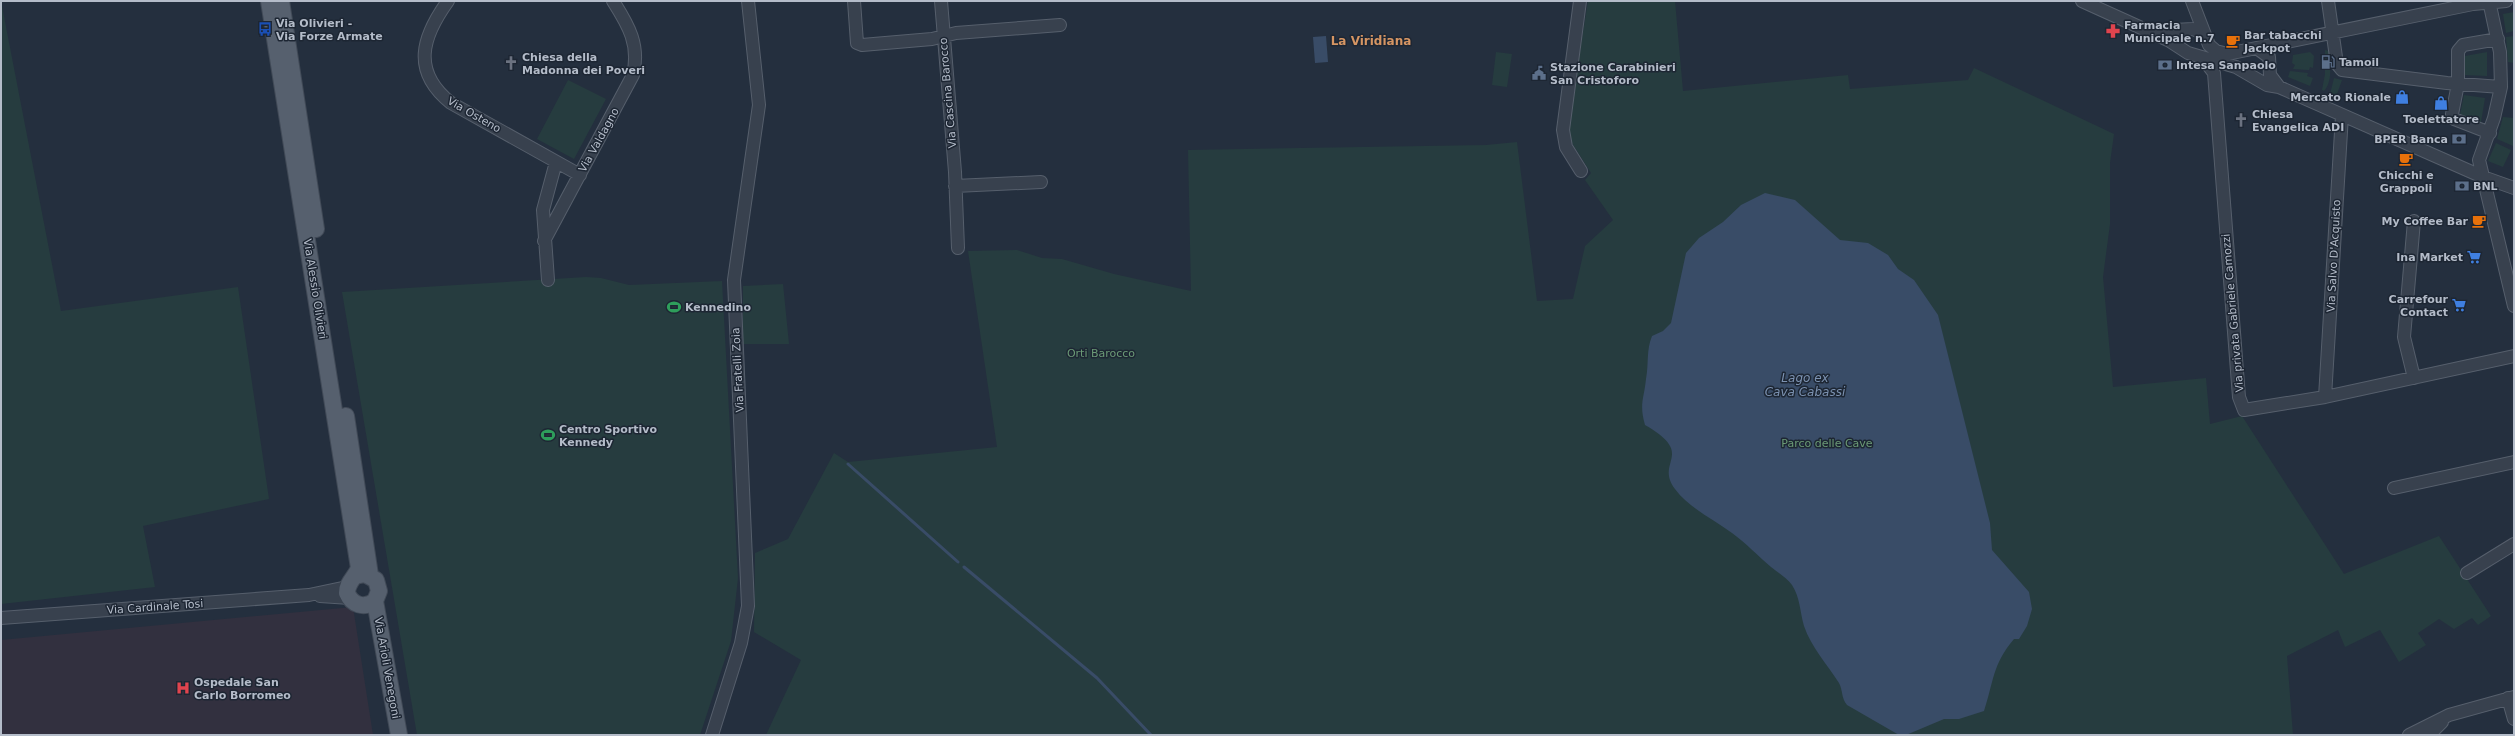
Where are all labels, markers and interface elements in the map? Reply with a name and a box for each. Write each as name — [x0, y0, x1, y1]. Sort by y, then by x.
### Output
place label: Via Olivieri - Via Forze Armate — [276, 17, 383, 43]
place label: Farmacia Municipale n.7 — [2124, 19, 2215, 45]
bus stop icon: Via Olivieri - Via Forze Armate — [257, 21, 273, 37]
pharmacy icon: Farmacia Municipale n.7 — [2105, 23, 2121, 39]
place label: Bar tabacchi Jackpot — [2243, 29, 2322, 55]
cafe icon: Bar tabacchi Jackpot — [2225, 33, 2241, 49]
district label: La Viridiana — [1331, 34, 1411, 48]
street label: Via Cascina Barocco — [937, 37, 959, 149]
place label: Chiesa della Madonna dei Poveri — [522, 51, 645, 77]
fuel station icon: Tamoil — [2320, 54, 2336, 70]
church icon: Chiesa della Madonna dei Poveri — [503, 55, 519, 71]
place label: Tamoil — [2339, 56, 2379, 69]
bank icon: Intesa Sanpaolo — [2157, 57, 2173, 73]
place label: Intesa Sanpaolo — [2176, 59, 2276, 72]
place label: Stazione Carabinieri San Cristoforo — [1550, 61, 1676, 87]
public building icon: Stazione Carabinieri San Cristoforo — [1531, 65, 1547, 81]
shop icon: Mercato Rionale — [2394, 89, 2410, 105]
place label: Mercato Rionale — [2290, 91, 2391, 104]
street label: Via Osteno — [445, 94, 503, 136]
shop icon: Toelettatore — [2433, 95, 2449, 111]
street label: Via Valdagno — [576, 105, 622, 174]
place label: Chiesa Evangelica ADI — [2252, 108, 2344, 134]
church icon: Chiesa Evangelica ADI — [2233, 112, 2249, 128]
place label: Toelettatore — [2403, 113, 2479, 126]
bank icon: BPER Banca — [2451, 131, 2467, 147]
place label: BPER Banca — [2374, 133, 2448, 146]
cafe icon: Chicchi e Grappoli — [2398, 151, 2414, 167]
place label: Chicchi e Grappoli — [2378, 169, 2434, 195]
bank icon: BNL — [2454, 178, 2470, 194]
place label: BNL — [2473, 180, 2498, 193]
street label: Via Salvo D'Acquisto — [2325, 199, 2343, 313]
cafe icon: My Coffee Bar — [2471, 213, 2487, 229]
place label: My Coffee Bar — [2382, 215, 2469, 228]
street label: Via privata Gabriele Camozzi — [2220, 233, 2246, 393]
street label: Via Alessio Olivieri — [301, 238, 329, 340]
supermarket icon: Ina Market — [2466, 249, 2482, 265]
place label: Ina Market — [2396, 251, 2463, 264]
place label: Carrefour Contact — [2389, 293, 2449, 319]
supermarket icon: Carrefour Contact — [2451, 297, 2467, 313]
sports icon: Kennedino — [666, 299, 682, 315]
place label: Kennedino — [685, 301, 751, 314]
street label: Via Fratelli Zoia — [729, 327, 747, 413]
park label: Orti Barocco — [1067, 347, 1135, 360]
water label: Lago ex Cava Cabassi — [1765, 371, 1846, 399]
place label: Centro Sportivo Kennedy — [559, 423, 657, 449]
sports icon: Centro Sportivo Kennedy — [540, 427, 556, 443]
park label: Parco delle Cave — [1781, 437, 1873, 450]
street label: Via Cardinale Tosi — [106, 597, 204, 617]
street label: Via Arioli Venegoni — [372, 616, 402, 720]
place label: Ospedale San Carlo Borromeo — [194, 676, 291, 702]
hospital icon: Ospedale San Carlo Borromeo — [175, 680, 191, 696]

